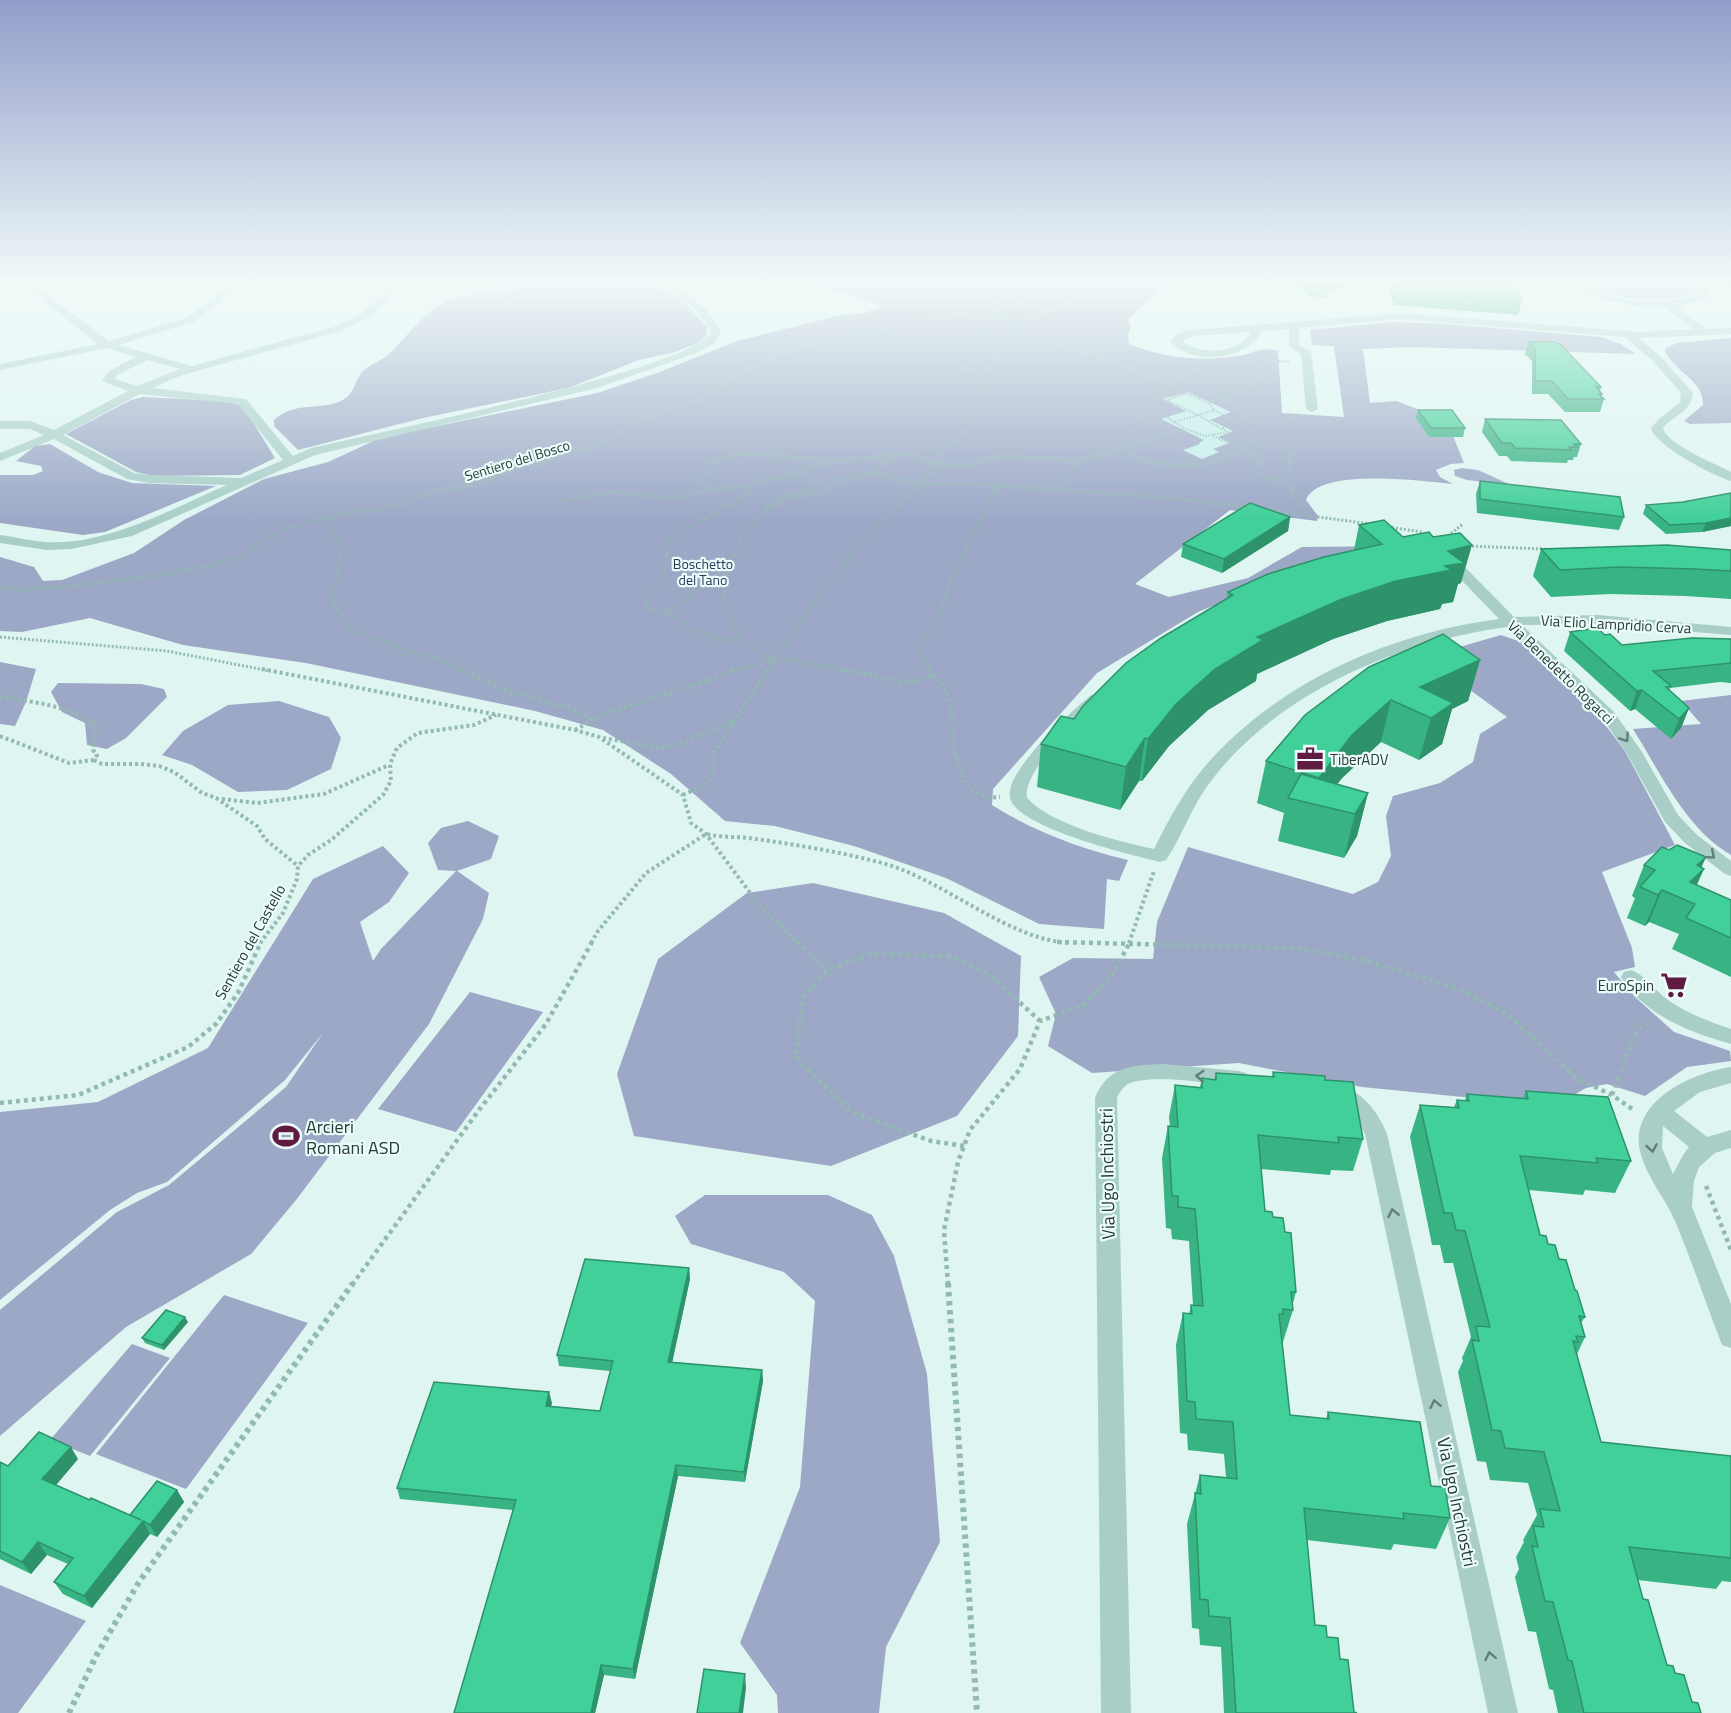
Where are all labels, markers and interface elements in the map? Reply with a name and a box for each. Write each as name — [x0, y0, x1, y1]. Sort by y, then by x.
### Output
street label: Sentiero del Bosco — [462, 434, 572, 486]
park label: Boschetto del Tano — [673, 553, 733, 590]
street label: Via Elio Lampridio Cerva — [1540, 609, 1692, 639]
street label: Via Benedetto Rogacci — [1502, 615, 1620, 729]
one-way arrow — [1618, 731, 1629, 742]
office icon: TiberADV — [1295, 744, 1325, 774]
place label: TiberADV — [1330, 748, 1389, 771]
one-way arrow — [1704, 848, 1715, 859]
street label: Sentiero del Castello — [209, 880, 291, 1004]
supermarket icon: EuroSpin — [1659, 970, 1689, 1000]
place label: EuroSpin — [1598, 974, 1654, 997]
one-way arrow — [1196, 1070, 1205, 1083]
street label: Via Ugo Inchiostri — [1092, 1108, 1122, 1240]
place label: Arcieri Romani ASD — [306, 1113, 400, 1161]
sports icon: Arcieri Romani ASD — [271, 1121, 301, 1151]
one-way arrow — [1645, 1144, 1657, 1153]
one-way arrow — [1387, 1209, 1400, 1219]
one-way arrow — [1430, 1399, 1443, 1409]
street label: Via Ugo Inchiostri — [1430, 1435, 1484, 1569]
one-way arrow — [1484, 1651, 1497, 1661]

